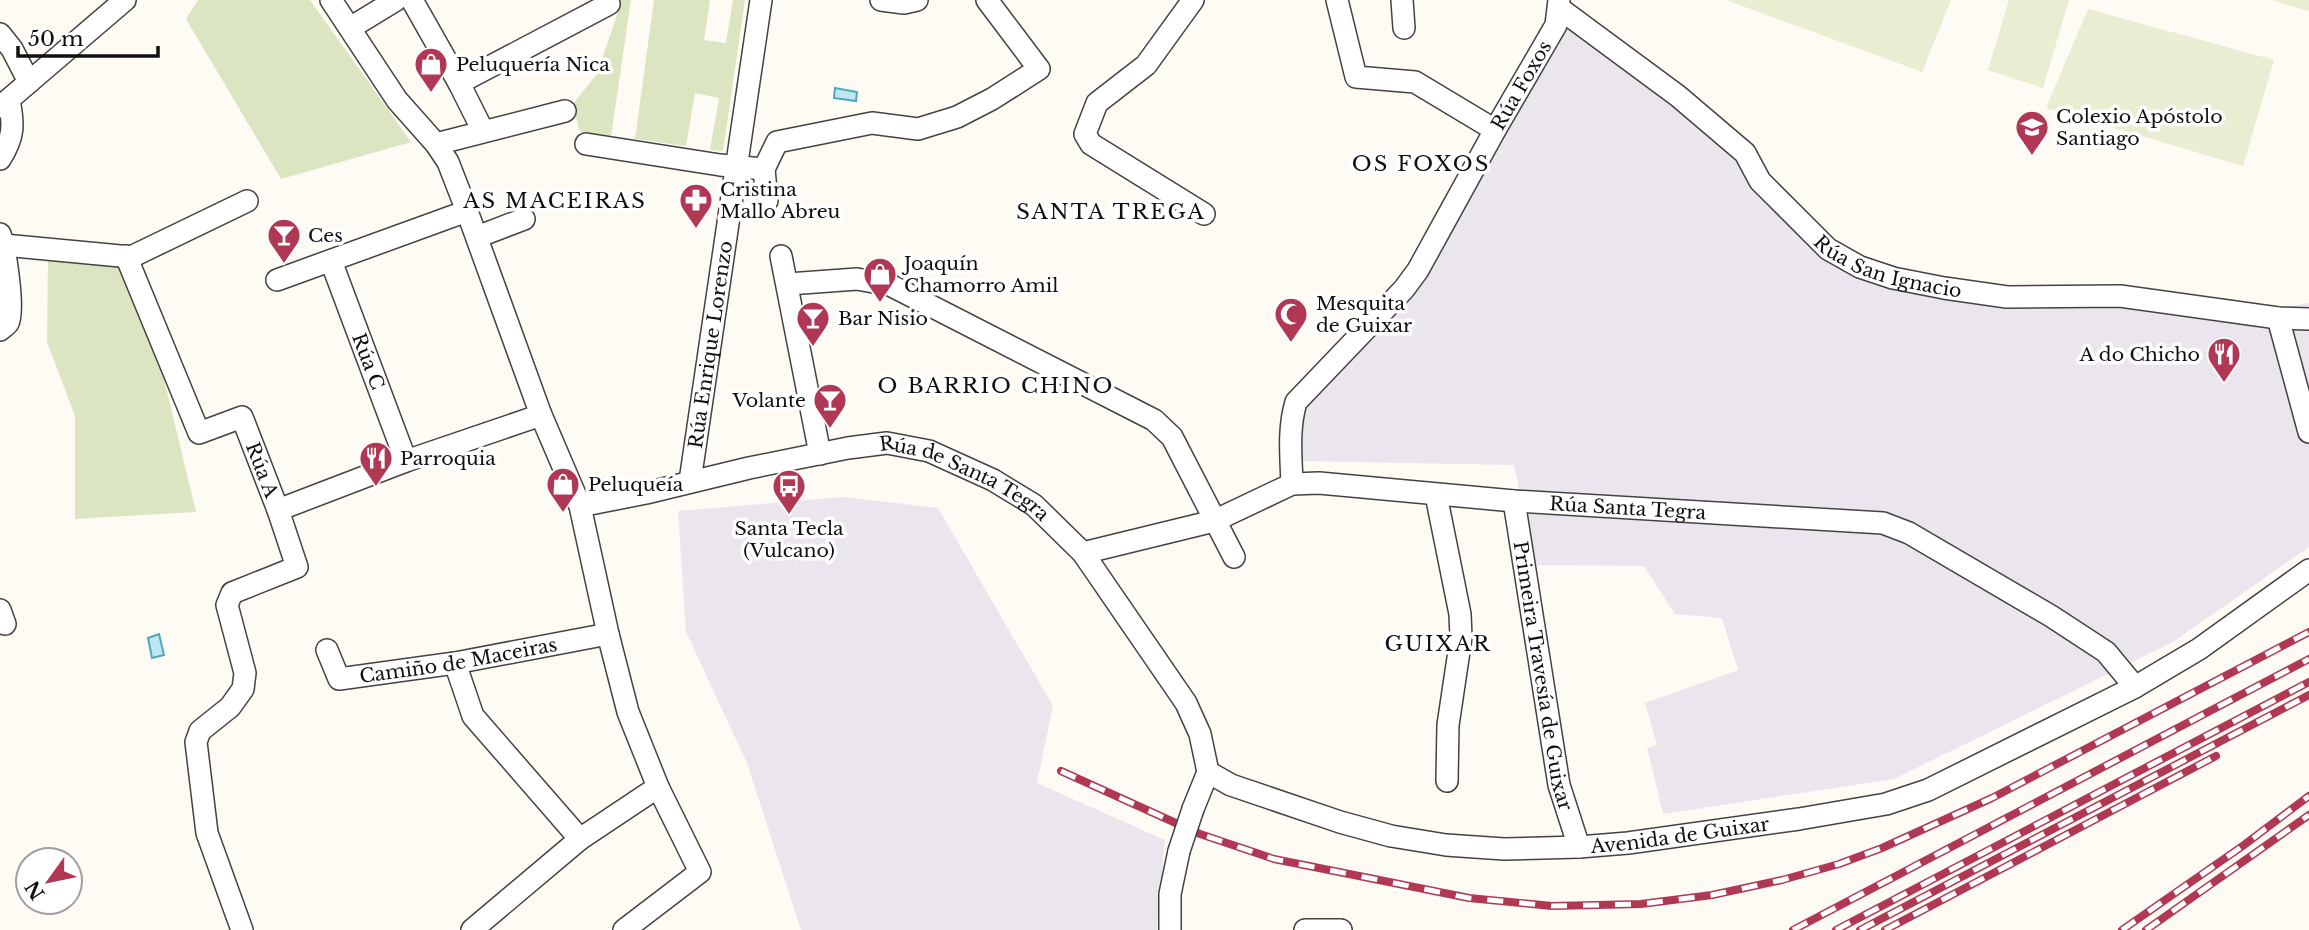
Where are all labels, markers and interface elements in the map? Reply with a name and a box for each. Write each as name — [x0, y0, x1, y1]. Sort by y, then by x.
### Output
scale bar — [18, 14, 158, 58]
text: 50 m — [28, 26, 84, 52]
street label: Rúa Foxos — [1486, 37, 1556, 134]
shop icon: Peluquería Nica — [412, 45, 450, 94]
place label: Peluquería Nica — [456, 53, 610, 76]
place label: Colexio Apóstolo Santiago — [2056, 105, 2223, 150]
school or university icon: Colexio Apóstolo Santiago — [2013, 108, 2051, 157]
district label: OS FOXOS — [1352, 151, 1490, 177]
place label: Cristina Mallo Abreu — [720, 178, 841, 223]
pharmacy icon: Cristina Mallo Abreu — [677, 181, 715, 230]
district label: AS MACEIRAS — [462, 188, 647, 214]
district label: SANTA TREGA — [1016, 199, 1206, 225]
bar icon: Ces — [265, 216, 303, 265]
place label: Ces — [308, 224, 343, 247]
street label: Rúa San Ignacio — [1809, 231, 1963, 302]
street label: Rúa Enrique Lorenzo — [684, 239, 737, 450]
place label: Joaquín Chamorro Amil — [901, 252, 1058, 297]
shop icon: Joaquín Chamorro Amil — [861, 255, 899, 304]
place label: Mesquita de Guixar — [1316, 292, 1412, 337]
mosque icon: Mesquita de Guixar — [1272, 295, 1310, 344]
bar icon: Bar Nisio — [794, 299, 832, 348]
place label: Bar Nisio — [838, 307, 928, 330]
street label: Rúa C — [347, 330, 389, 393]
restaurant icon: A do Chicho — [2205, 335, 2243, 384]
place label: A do Chicho — [2078, 343, 2200, 366]
district label: O BARRIO CHINO — [878, 373, 1114, 399]
bar icon: Volante — [811, 381, 849, 430]
place label: Volante — [731, 389, 806, 412]
street label: Rúa de Santa Tegra — [878, 431, 1054, 526]
street label: Rúa A — [241, 439, 283, 501]
restaurant icon: Parroquia — [357, 439, 395, 488]
place label: Parroquia — [400, 447, 496, 470]
shop icon: Peluqueía — [544, 465, 582, 514]
bus stop icon: Santa Tecla (Vulcano) — [770, 467, 808, 516]
place label: Peluqueía — [588, 473, 684, 496]
street label: Rúa Santa Tegra — [1549, 492, 1707, 524]
place label: Santa Tecla (Vulcano) — [734, 517, 844, 562]
street label: Primeira Travesía de Guixar — [1508, 539, 1577, 813]
district label: GUIXAR — [1384, 631, 1492, 657]
street label: Camiño de Maceiras — [358, 633, 559, 688]
street label: Avenida de Guixar — [1589, 812, 1771, 858]
north arrow — [14, 846, 84, 916]
text: N — [21, 876, 50, 904]

